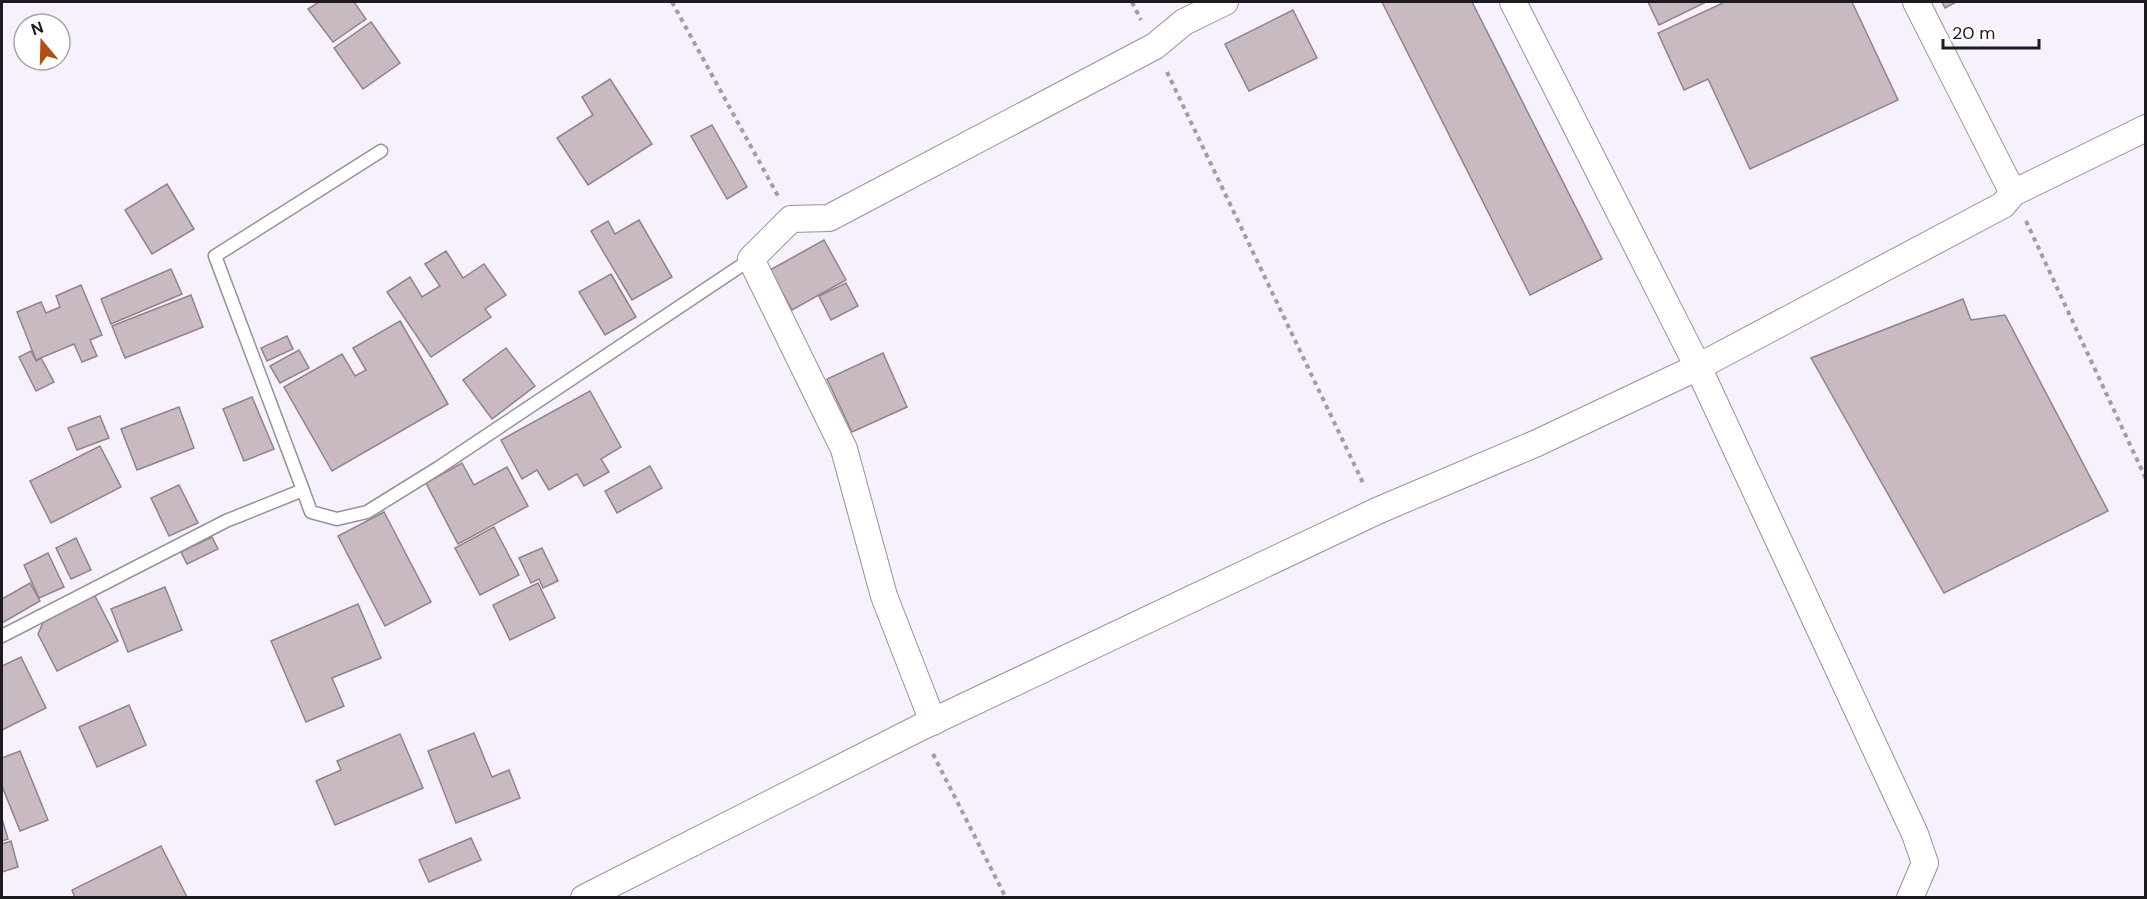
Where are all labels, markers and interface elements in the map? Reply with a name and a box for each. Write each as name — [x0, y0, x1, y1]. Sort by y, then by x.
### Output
north arrow — [12, 12, 72, 72]
scale bar — [1943, 12, 2039, 50]
text: N — [28, 16, 46, 40]
text: 20 m — [1952, 21, 1995, 45]

